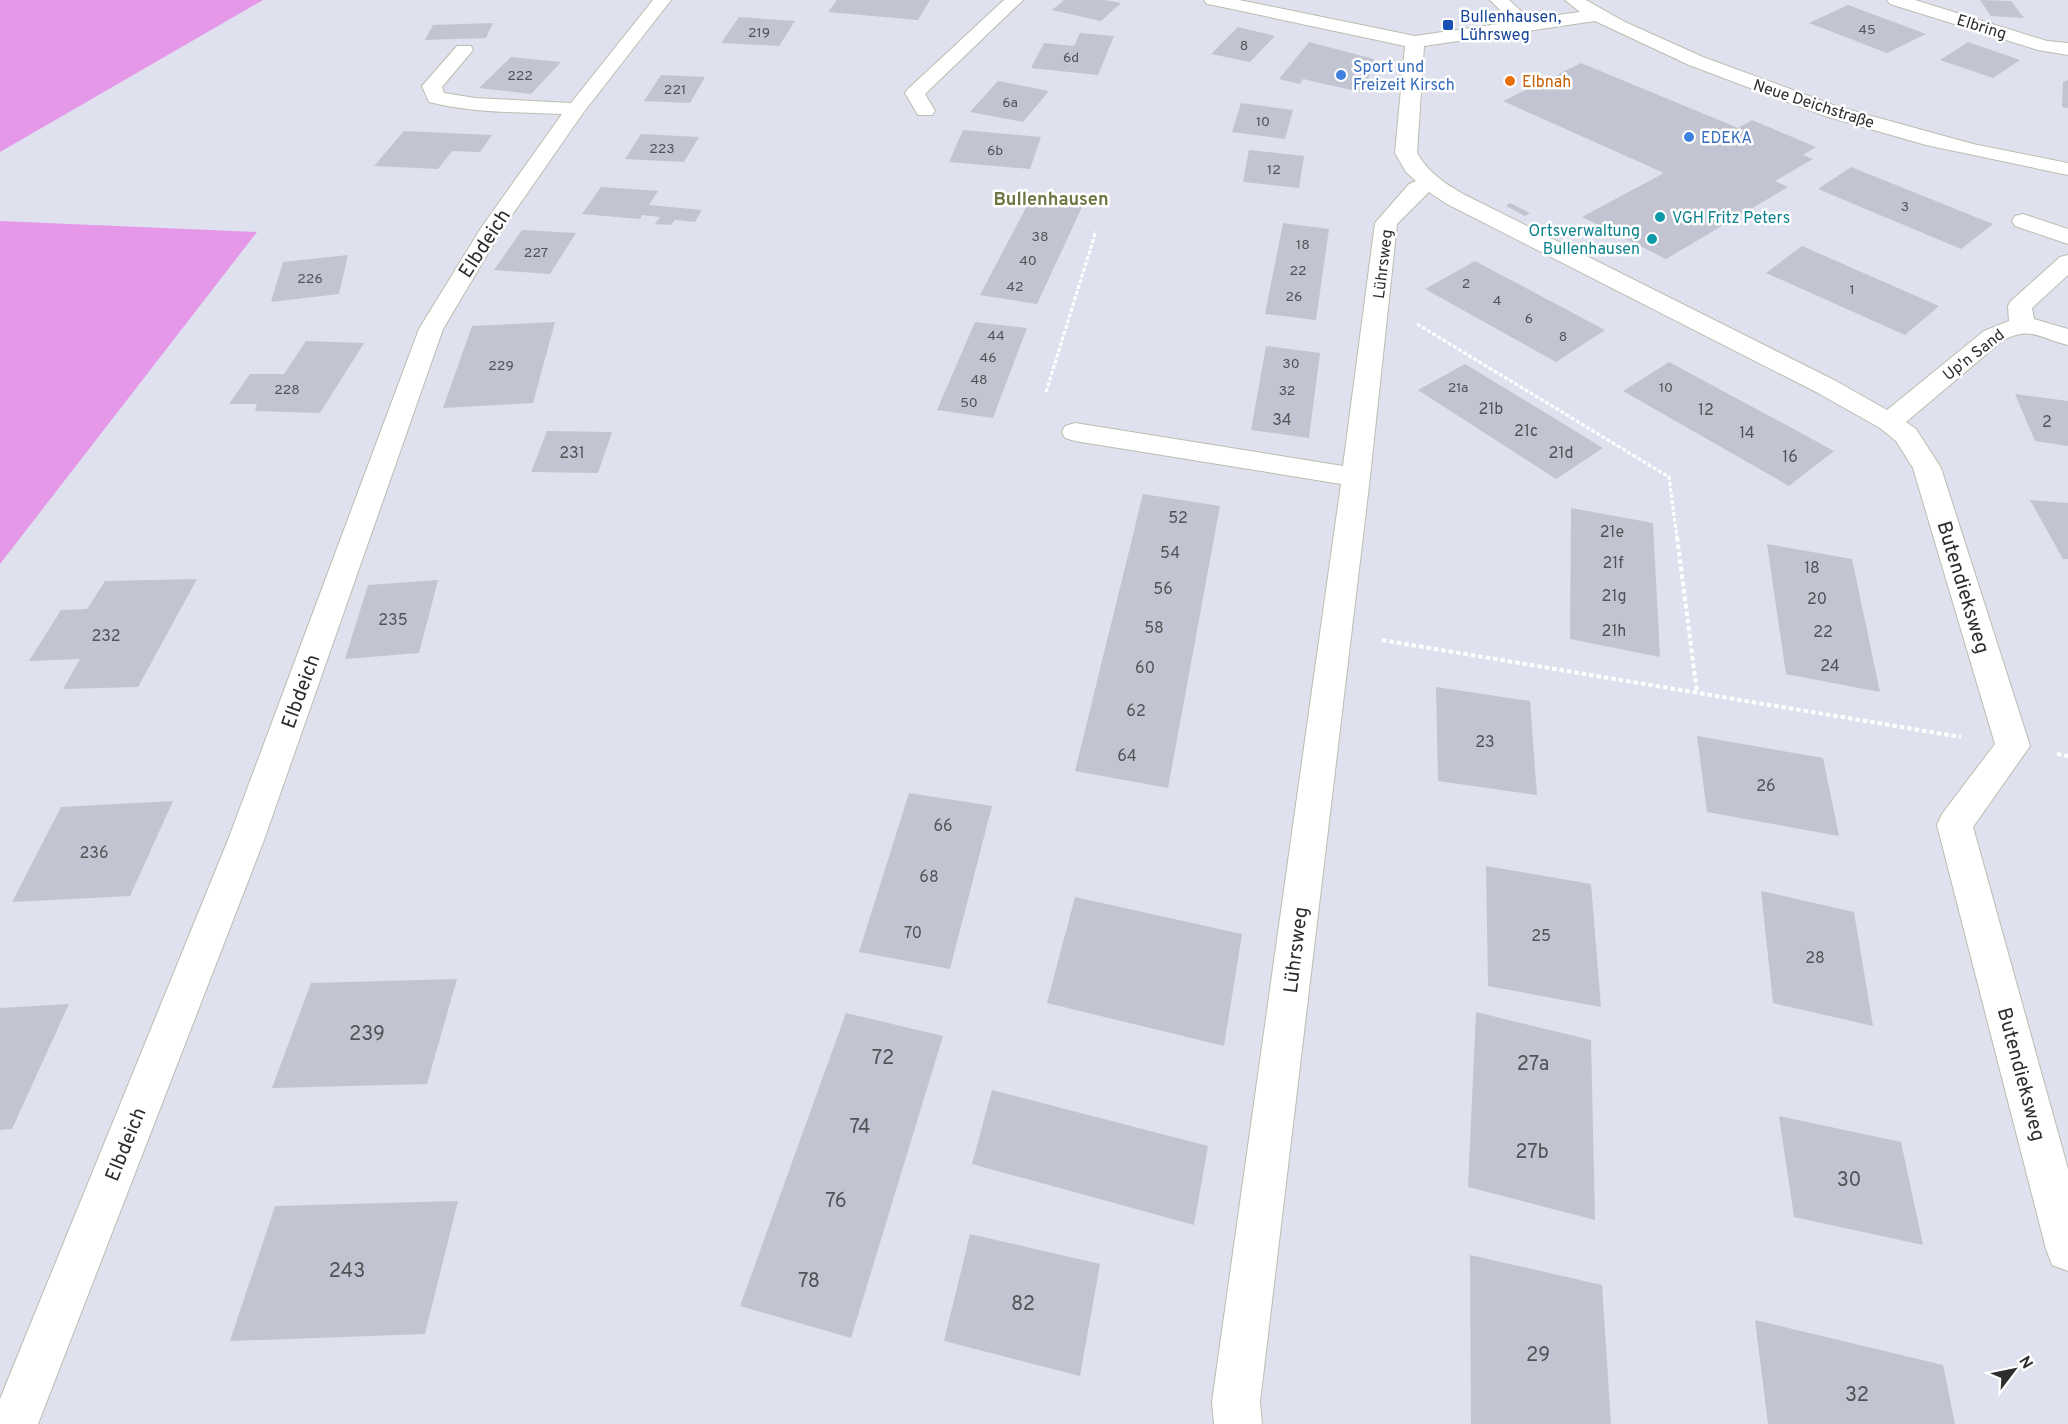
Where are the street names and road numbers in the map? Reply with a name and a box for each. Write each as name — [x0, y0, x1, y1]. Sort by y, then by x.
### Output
street label: Elbring — [1954, 11, 2009, 45]
street label: Neue Deichstraße — [1750, 76, 1876, 134]
street label: Elbdeich — [454, 205, 518, 284]
street label: Lührsweg — [1370, 228, 1398, 300]
street label: Up'n Sand — [1939, 325, 2009, 386]
street label: Butendieksweg — [1930, 518, 1995, 657]
street label: Elbdeich — [276, 651, 327, 732]
street label: Lührsweg — [1279, 905, 1315, 995]
street label: Butendieksweg — [1990, 1005, 2050, 1144]
street label: Elbdeich — [100, 1104, 153, 1185]

